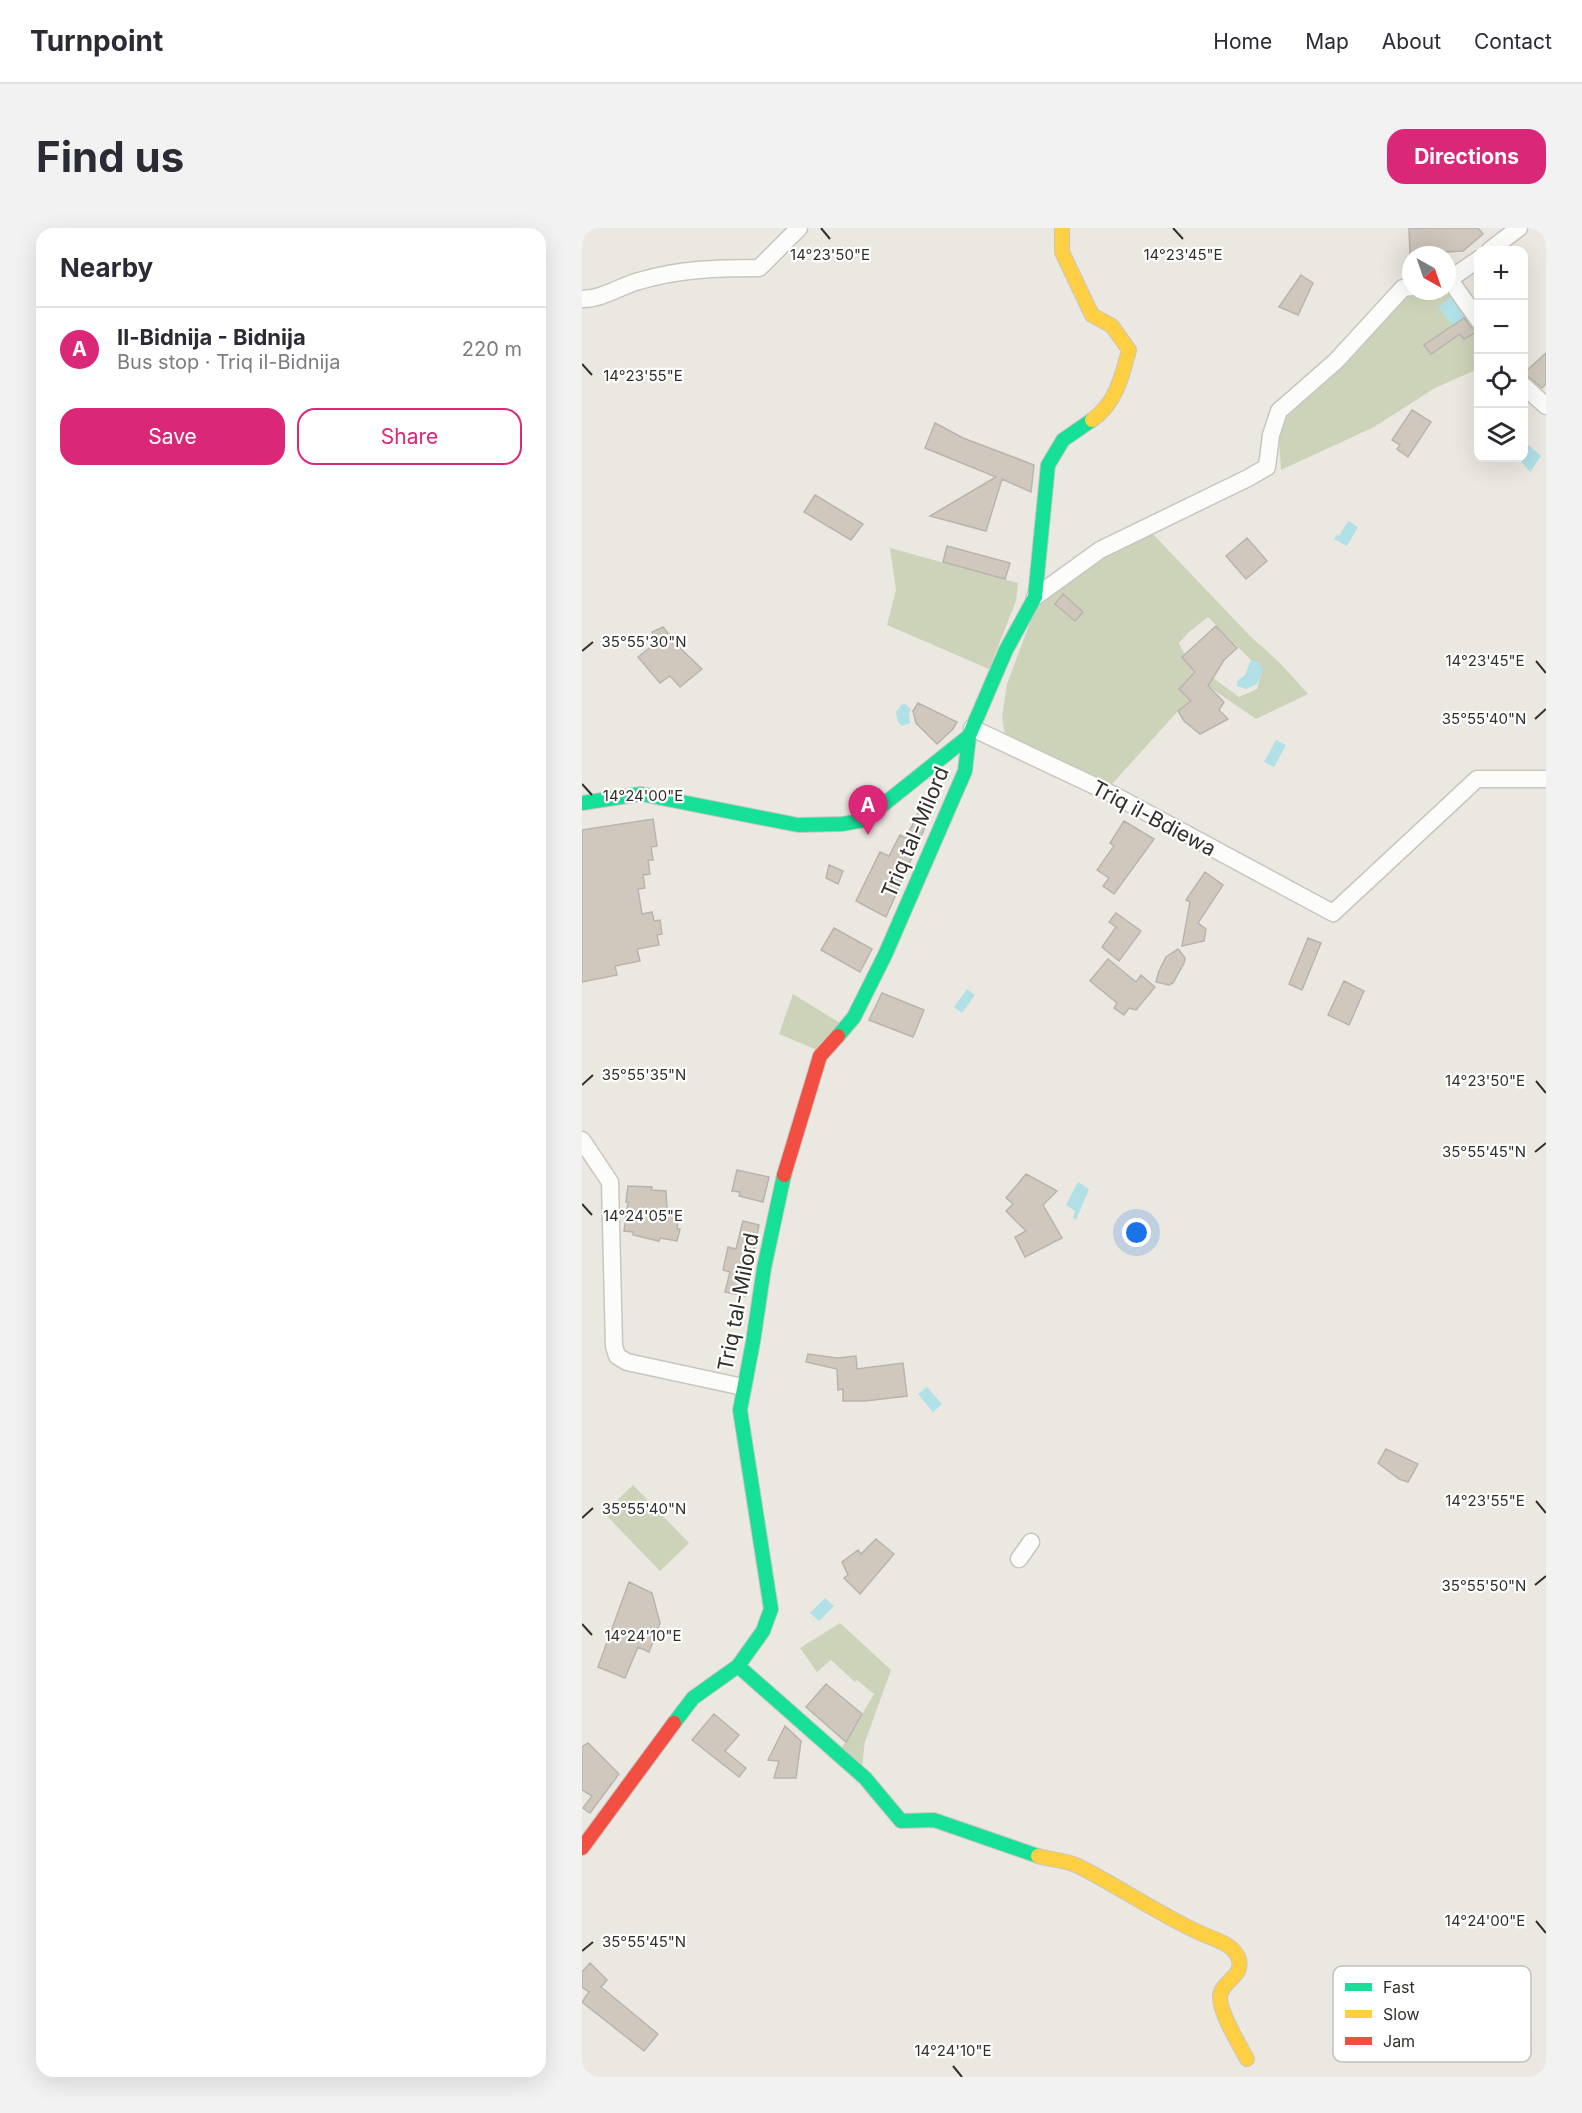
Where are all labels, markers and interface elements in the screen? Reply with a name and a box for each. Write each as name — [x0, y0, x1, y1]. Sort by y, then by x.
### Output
text: Turnpoint — [30, 24, 163, 58]
text: Home — [1213, 29, 1272, 54]
text: Map — [1305, 29, 1349, 54]
text: About — [1382, 29, 1441, 54]
text: Contact — [1474, 29, 1552, 54]
button: Directions — [1387, 129, 1546, 184]
text: Find us — [36, 131, 184, 182]
text: 14°23'50"E — [790, 245, 870, 264]
text: 14°23'45"E — [1143, 245, 1223, 264]
north arrow — [1402, 246, 1456, 300]
map controls — [1474, 246, 1528, 462]
button: + — [1474, 246, 1528, 300]
text: Nearby — [60, 252, 153, 283]
button: − — [1474, 300, 1528, 354]
text: Il-Bidnija - Bidnija — [117, 324, 306, 350]
text: A — [72, 337, 87, 361]
text: 220 m — [462, 337, 522, 361]
text: Bus stop · Triq il-Bidnija — [117, 350, 340, 374]
button: locate — [1474, 354, 1528, 408]
text: 14°23'55"E — [603, 366, 683, 385]
button: Save — [60, 408, 285, 465]
button: Share — [297, 408, 522, 465]
button: layers — [1474, 408, 1528, 462]
text: 35°55'30"N — [602, 632, 686, 651]
text: 14°23'45"E — [1445, 651, 1525, 670]
text: 35°55'40"N — [1442, 709, 1526, 728]
street label: Triq tal-Milord — [876, 763, 954, 901]
street label: Triq il-Bdiewa — [1088, 775, 1220, 861]
text: 14°24'00"E — [603, 786, 683, 805]
pin: A — [848, 786, 888, 835]
text: 35°55'35"N — [602, 1065, 686, 1084]
text: 14°23'50"E — [1445, 1071, 1525, 1090]
text: 35°55'45"N — [1442, 1142, 1526, 1161]
text: 14°24'05"E — [603, 1206, 683, 1225]
your location — [1122, 1218, 1151, 1247]
street label: Triq tal-Milord — [712, 1231, 764, 1373]
text: 14°23'55"E — [1445, 1491, 1525, 1510]
text: 35°55'40"N — [602, 1499, 686, 1518]
text: 35°55'50"N — [1442, 1576, 1526, 1595]
text: 14°24'10"E — [605, 1626, 682, 1645]
text: 14°24'00"E — [1445, 1911, 1525, 1930]
text: 35°55'45"N — [602, 1932, 686, 1951]
legend — [1333, 1966, 1531, 2062]
text: Fast — [1383, 1977, 1415, 1997]
text: Slow — [1383, 2004, 1420, 2024]
text: Jam — [1383, 2031, 1415, 2051]
text: 14°24'10"E — [915, 2041, 992, 2060]

